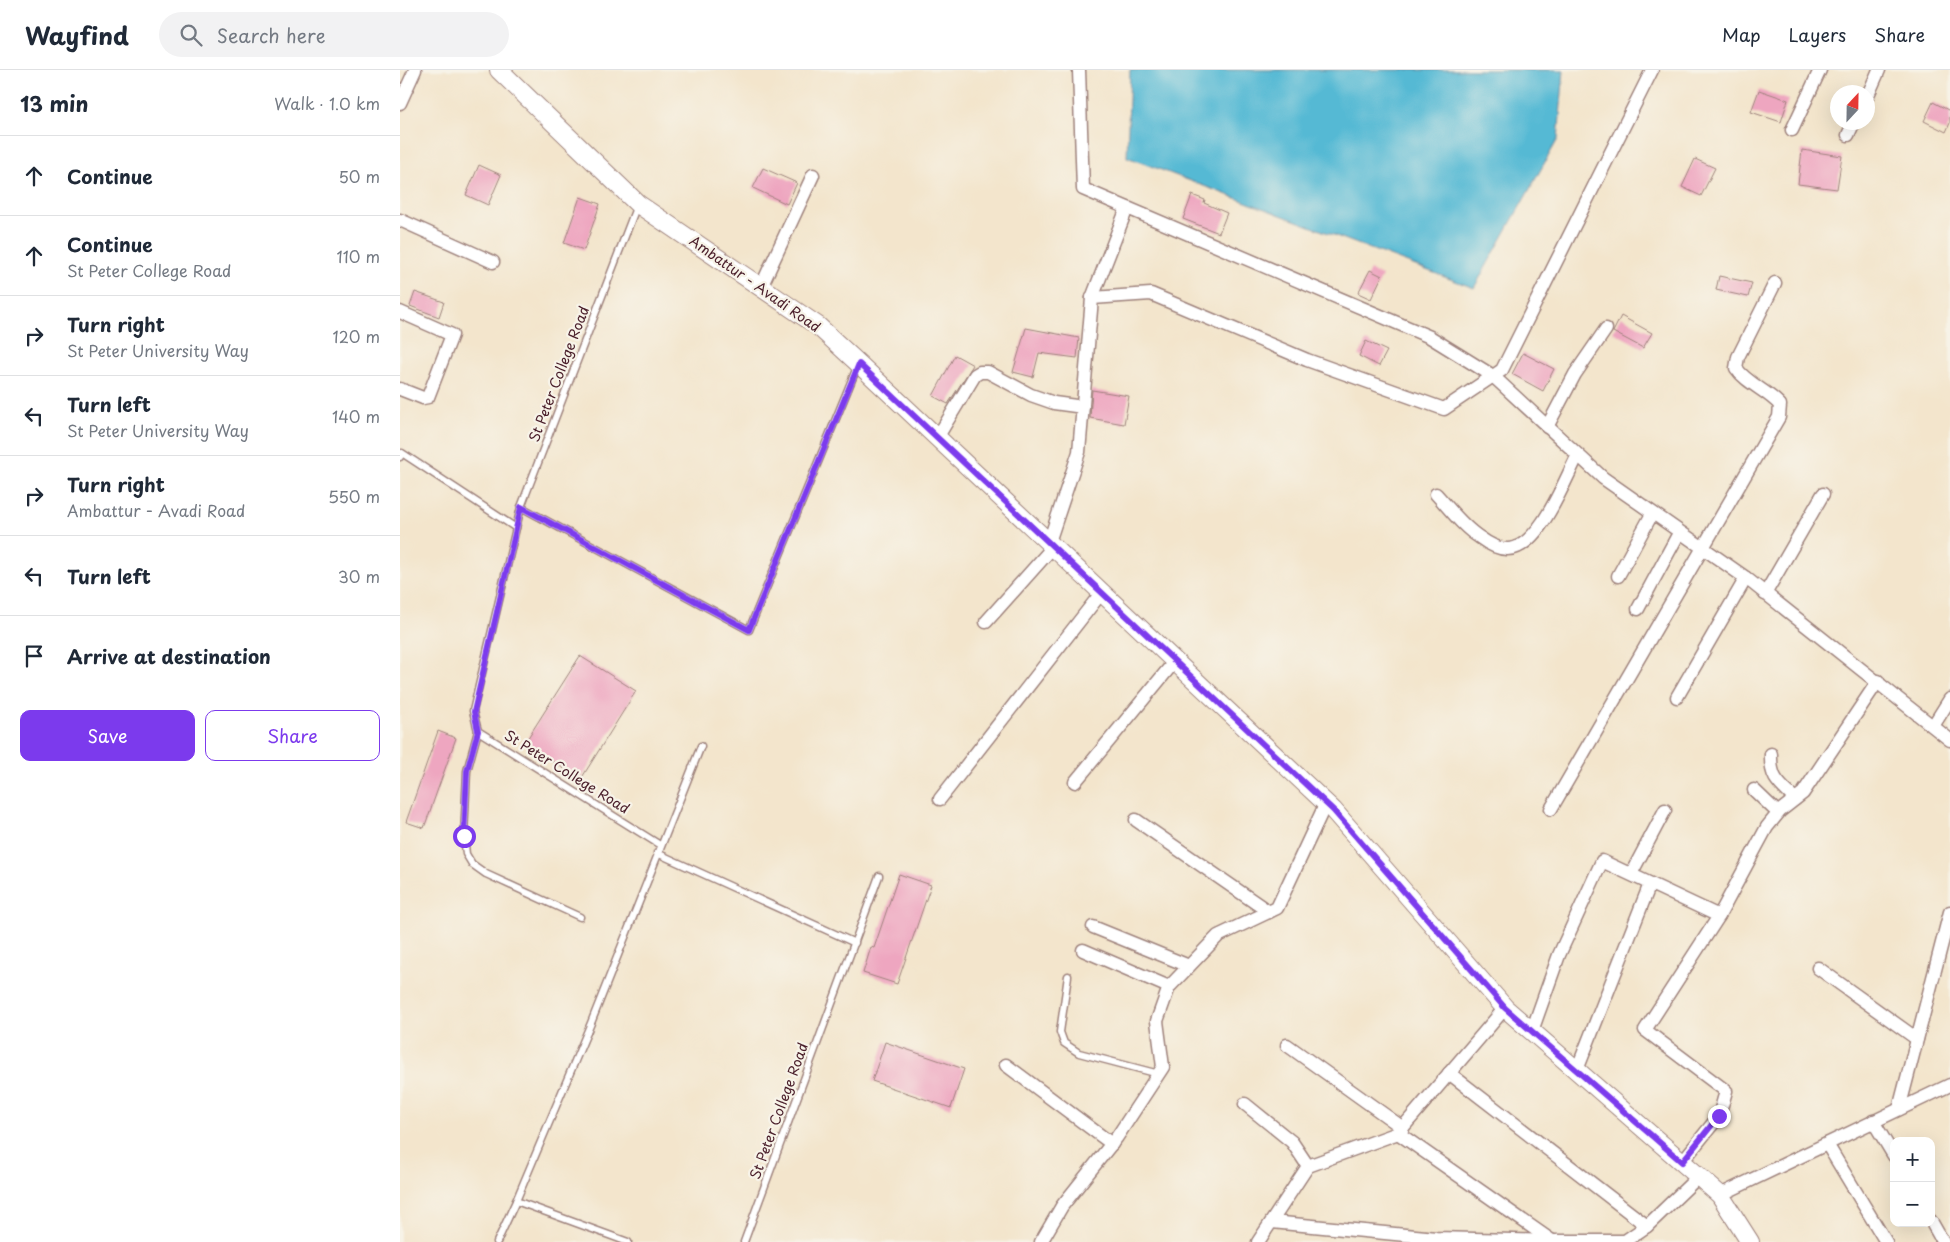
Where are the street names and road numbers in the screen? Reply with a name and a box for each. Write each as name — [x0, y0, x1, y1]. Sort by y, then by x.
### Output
street label: Ambattur - Avadi Road — [685, 230, 825, 337]
street label: St Peter College Road — [523, 303, 594, 445]
street label: St Peter College Road — [501, 725, 634, 819]
street label: St Peter College Road — [744, 1040, 813, 1182]

